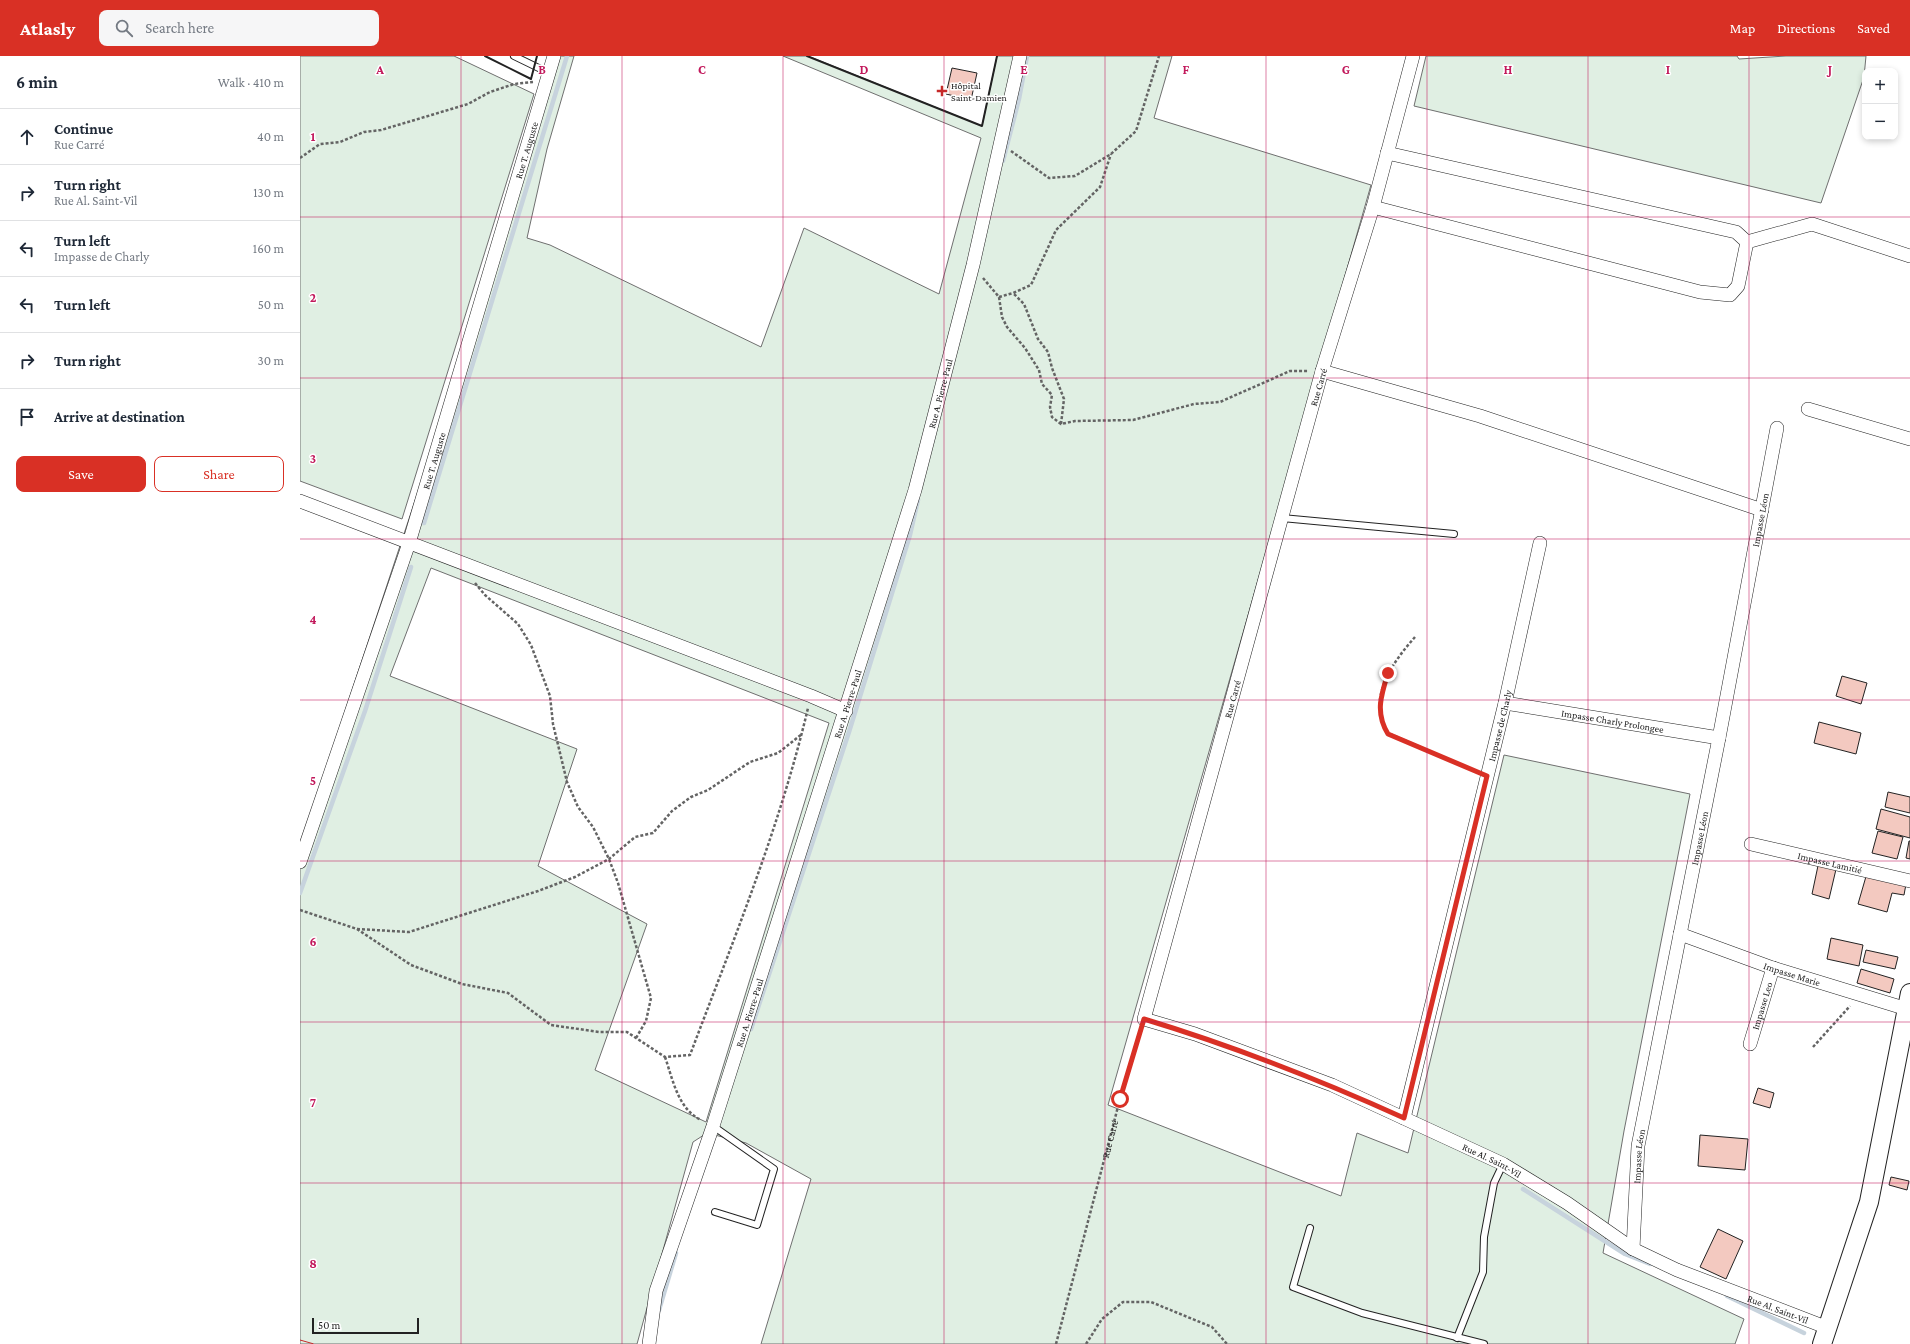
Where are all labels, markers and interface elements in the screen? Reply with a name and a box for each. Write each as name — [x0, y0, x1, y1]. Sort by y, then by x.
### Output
search box — [99, 10, 379, 46]
icon: search — [113, 17, 135, 39]
text: Atlasly — [20, 18, 75, 39]
text: Search here — [145, 20, 214, 36]
text: Map — [1730, 20, 1755, 36]
text: Directions — [1777, 20, 1835, 36]
text: Saved — [1857, 20, 1890, 36]
text: A — [375, 62, 384, 77]
text: B — [538, 62, 546, 77]
text: C — [698, 62, 706, 77]
text: D — [860, 62, 869, 77]
text: E — [1020, 62, 1028, 77]
text: F — [1183, 62, 1190, 77]
text: G — [1342, 62, 1350, 77]
text: H — [1504, 62, 1513, 77]
text: I — [1666, 62, 1670, 77]
text: J — [1826, 62, 1832, 77]
map controls — [1862, 68, 1898, 140]
button: + — [1862, 68, 1898, 104]
text: 6 min — [16, 73, 58, 92]
text: Walk · 410 m — [218, 75, 284, 90]
place label: Hôpital Saint-Damien — [951, 80, 1008, 103]
marker: Hôpital Saint-Damien — [936, 85, 948, 97]
button: − — [1862, 104, 1898, 140]
street label: Rue T. Auguste — [513, 120, 540, 180]
text: Continue — [54, 121, 113, 137]
icon: ahead — [16, 126, 38, 148]
text: 40 m — [257, 129, 284, 144]
text: 1 — [311, 129, 316, 144]
text: Rue Carré — [54, 137, 104, 152]
text: Turn right — [54, 177, 121, 193]
icon: right — [16, 182, 38, 204]
text: 130 m — [253, 185, 284, 200]
text: Rue Al. Saint-Vil — [54, 193, 138, 208]
text: Turn left — [54, 233, 110, 249]
icon: left — [16, 238, 38, 260]
text: 160 m — [253, 241, 284, 256]
text: Impasse de Charly — [54, 249, 149, 264]
text: 2 — [310, 290, 317, 305]
icon: left — [16, 294, 38, 316]
text: Turn left — [54, 297, 110, 313]
text: 50 m — [258, 297, 284, 312]
icon: right — [16, 350, 38, 372]
text: Turn right — [54, 353, 121, 369]
text: 30 m — [258, 353, 284, 368]
street label: Rue A. Pierre-Paul — [926, 357, 955, 430]
street label: Rue Carré — [1308, 366, 1329, 407]
icon: arrive — [16, 406, 38, 428]
text: Arrive at destination — [54, 409, 185, 425]
street label: Rue T. Auguste — [420, 430, 448, 491]
text: 3 — [310, 451, 316, 466]
button: Save — [16, 456, 146, 492]
button: Share — [154, 456, 284, 492]
street label: Impasse Léon — [1750, 491, 1771, 548]
text: 4 — [309, 612, 317, 627]
route end — [1379, 664, 1397, 682]
street label: Rue A. Pierre-Paul — [832, 668, 864, 740]
street label: Rue Carré — [1222, 678, 1243, 719]
street label: Impasse de Charly — [1486, 688, 1514, 763]
street label: Impasse Charly Prolongee — [1560, 707, 1665, 735]
text: 5 — [310, 773, 316, 788]
street label: Impasse Léon — [1689, 810, 1710, 866]
street label: Impasse Lamitié — [1796, 850, 1864, 876]
text: 6 — [309, 934, 317, 949]
street label: Impasse Marie — [1762, 960, 1822, 988]
street label: Rue A. Pierre-Paul — [733, 977, 766, 1049]
street label: Impasse Leo — [1750, 981, 1775, 1031]
route start — [1111, 1090, 1129, 1108]
text: 7 — [310, 1095, 316, 1110]
street label: Rue Carré — [1100, 1118, 1120, 1159]
street label: Impasse Léon — [1631, 1127, 1647, 1184]
street label: Rue Al. Saint-Vil — [1461, 1141, 1523, 1180]
text: 8 — [309, 1256, 317, 1271]
street label: Rue Al. Saint-Vil — [1746, 1293, 1810, 1326]
scale bar — [312, 1316, 419, 1335]
text: 50 m — [318, 1319, 340, 1331]

